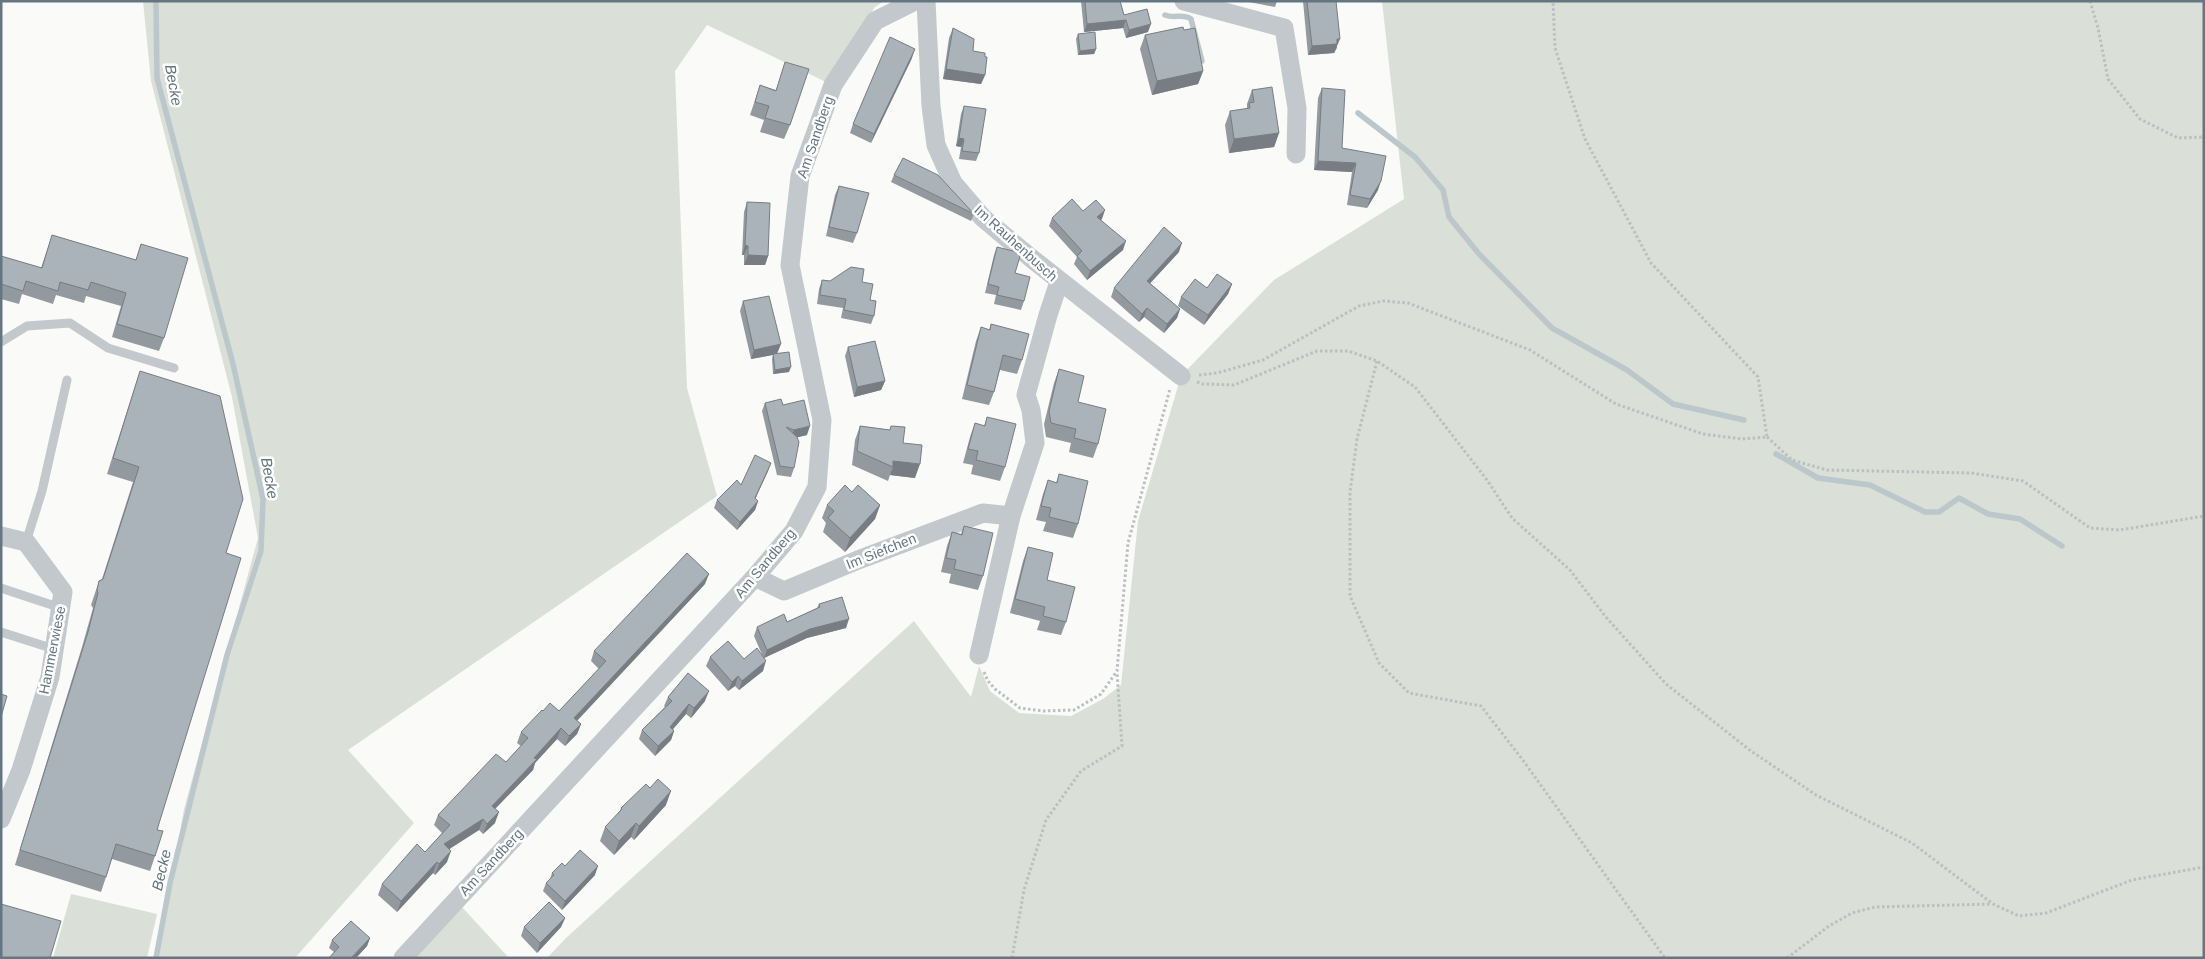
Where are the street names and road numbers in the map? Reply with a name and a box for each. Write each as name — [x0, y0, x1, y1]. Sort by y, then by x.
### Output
street label: Am Sandberg — [794, 94, 836, 180]
street label: Im Rauhenbusch — [971, 202, 1061, 284]
street label: Am Sandberg — [731, 525, 799, 601]
street label: Im Siefchen — [844, 530, 918, 572]
street label: Hammerwiese — [36, 604, 68, 695]
street label: Am Sandberg — [456, 825, 526, 899]

